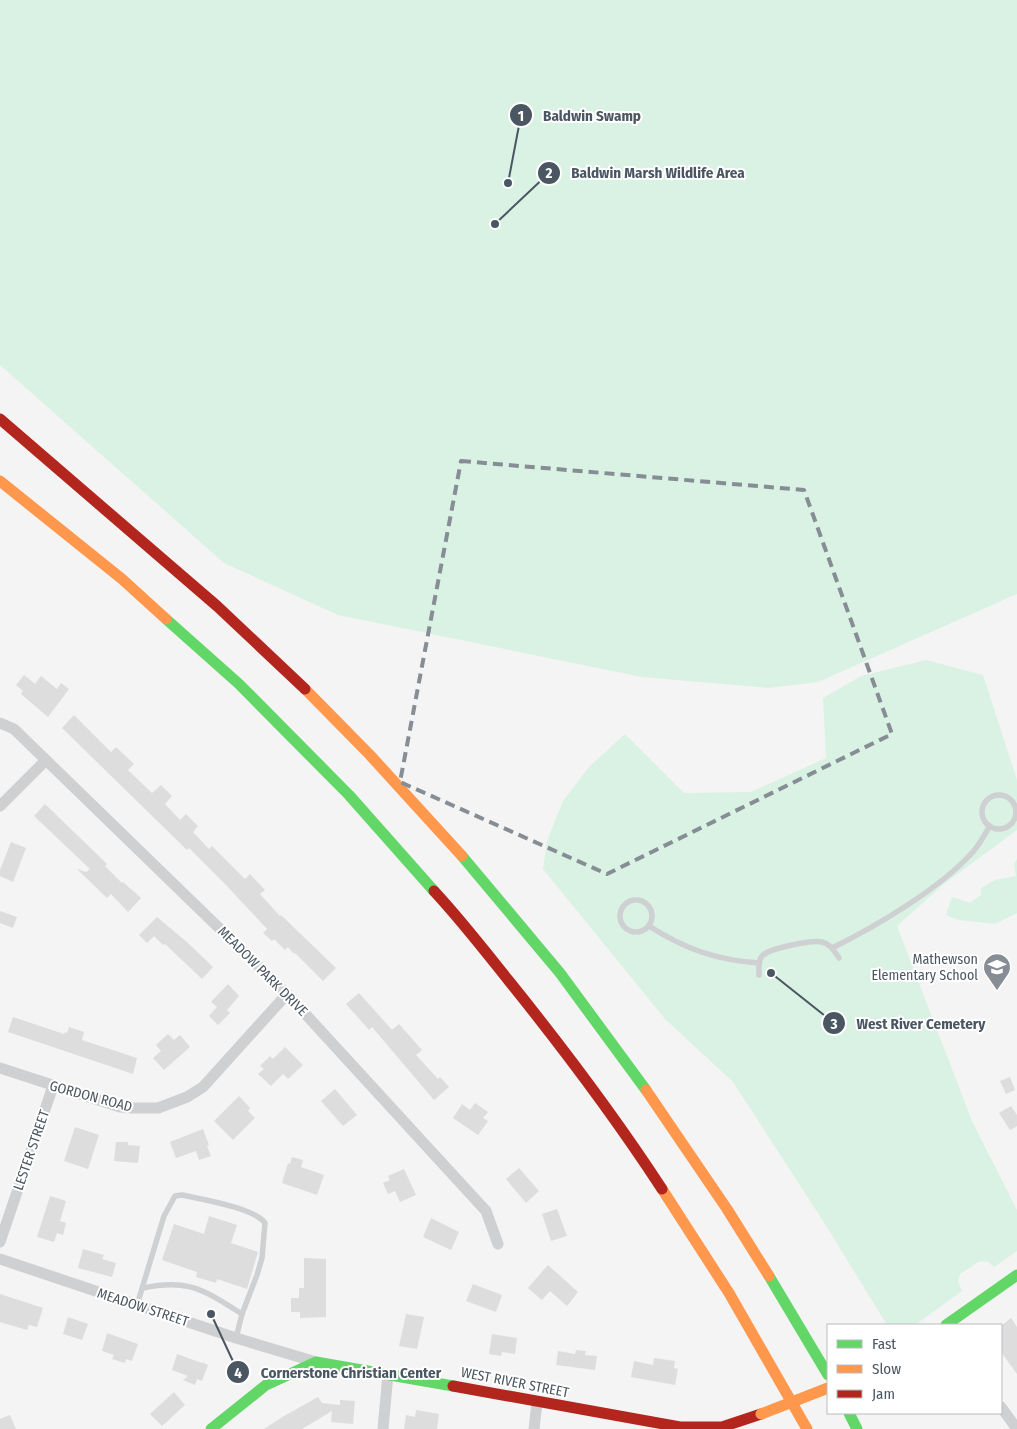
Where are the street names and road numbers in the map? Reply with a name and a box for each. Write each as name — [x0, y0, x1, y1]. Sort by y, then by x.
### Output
street label: MEADOW PARK DRIVE — [214, 923, 311, 1020]
street label: GORDON ROAD — [48, 1077, 134, 1116]
street label: LESTER STREET — [10, 1107, 53, 1192]
street label: MEADOW STREET — [95, 1285, 191, 1330]
street label: WEST RIVER STREET — [459, 1364, 571, 1401]

